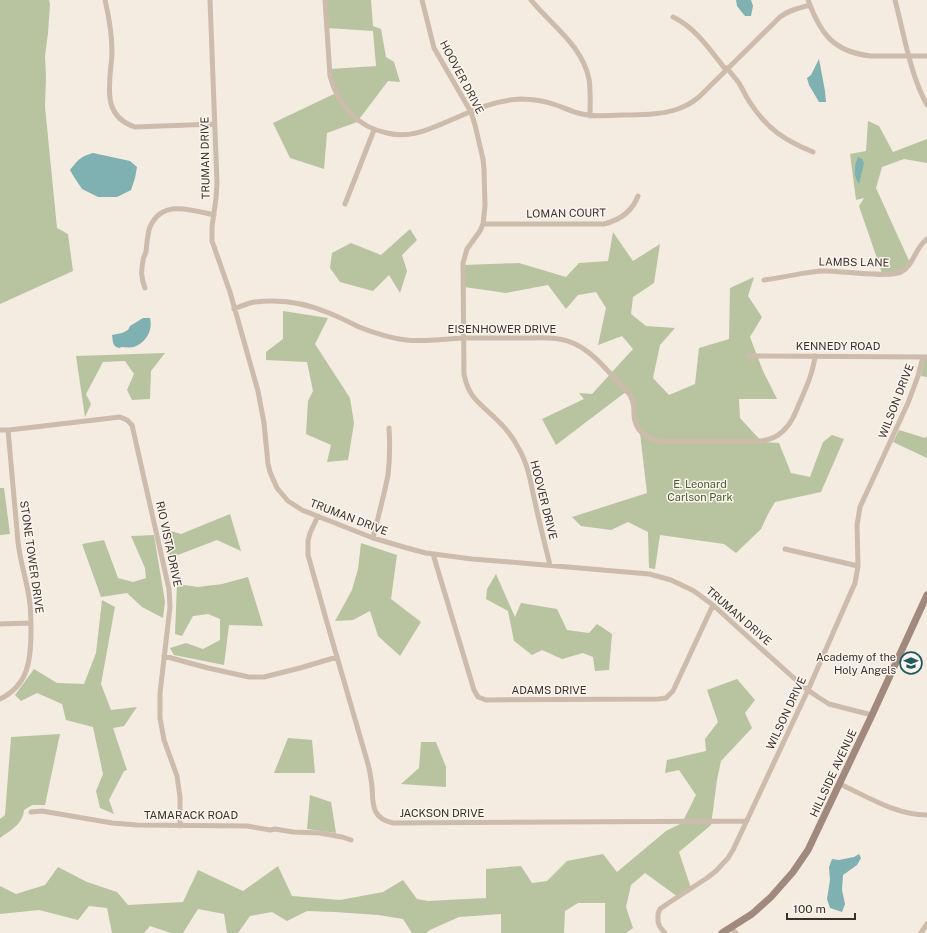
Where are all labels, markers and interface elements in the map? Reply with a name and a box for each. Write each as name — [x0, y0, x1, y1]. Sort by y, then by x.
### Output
street label: HOOVER DRIVE — [438, 38, 486, 116]
street label: TRUMAN DRIVE — [198, 117, 212, 199]
street label: LOMAN COURT — [526, 206, 606, 220]
street label: LAMBS LANE — [818, 255, 890, 269]
street label: EISENHOWER DRIVE — [448, 323, 557, 335]
street label: KENNEDY ROAD — [796, 340, 881, 352]
street label: WILSON DRIVE — [876, 362, 916, 440]
street label: HOOVER DRIVE — [528, 459, 560, 541]
park label: E. Leonard Carlson Park — [667, 478, 733, 503]
street label: TRUMAN DRIVE — [308, 497, 390, 537]
street label: STONE TOWER DRIVE — [18, 500, 46, 614]
street label: RIO VISTA DRIVE — [154, 500, 184, 588]
street label: TRUMAN DRIVE — [704, 584, 774, 648]
school or university icon: Academy of the Holy Angels — [898, 650, 924, 676]
place label: Academy of the Holy Angels — [816, 651, 896, 676]
street label: WILSON DRIVE — [764, 675, 808, 751]
street label: ADAMS DRIVE — [511, 684, 587, 696]
street label: HILLSIDE AVENUE — [807, 727, 859, 819]
street label: JACKSON DRIVE — [400, 807, 485, 819]
street label: TAMARACK ROAD — [144, 809, 238, 821]
scale bar — [787, 895, 855, 921]
text: 100 m — [793, 902, 826, 916]

